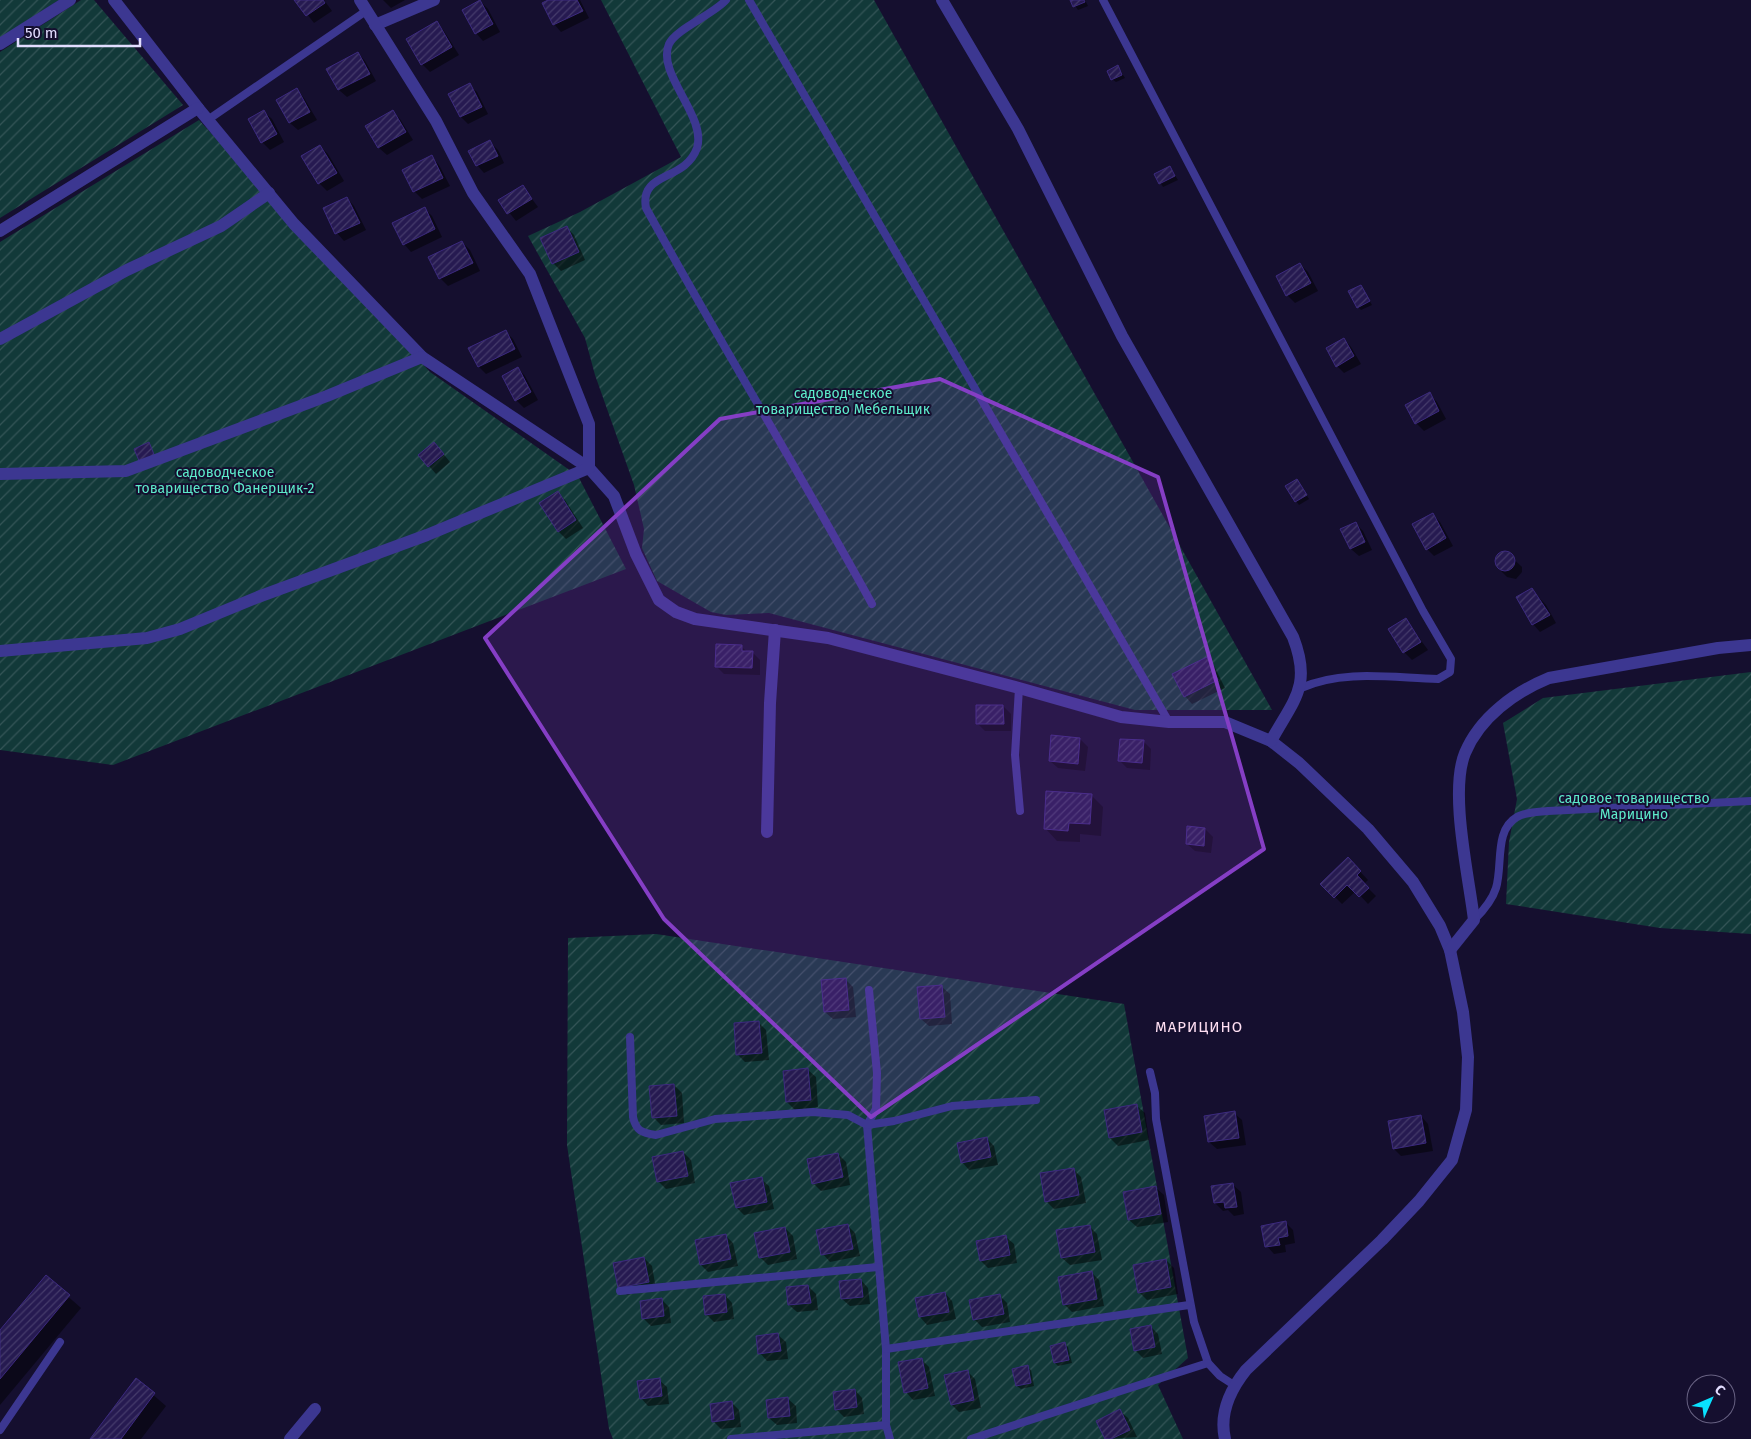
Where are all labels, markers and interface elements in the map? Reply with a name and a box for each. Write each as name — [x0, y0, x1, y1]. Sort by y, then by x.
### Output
scale bar — [18, 15, 140, 47]
text: 50 m — [25, 24, 58, 42]
park label: садоводческое товарищество Мебельщик — [756, 385, 931, 418]
park label: садоводческое товарищество Фанерщик-2 — [136, 464, 314, 497]
park label: садовое товарищество Марицино — [1558, 790, 1710, 823]
district label: МАРИЦИНО — [1155, 1018, 1243, 1036]
north arrow — [1686, 1374, 1736, 1424]
text: С — [1711, 1381, 1729, 1399]

